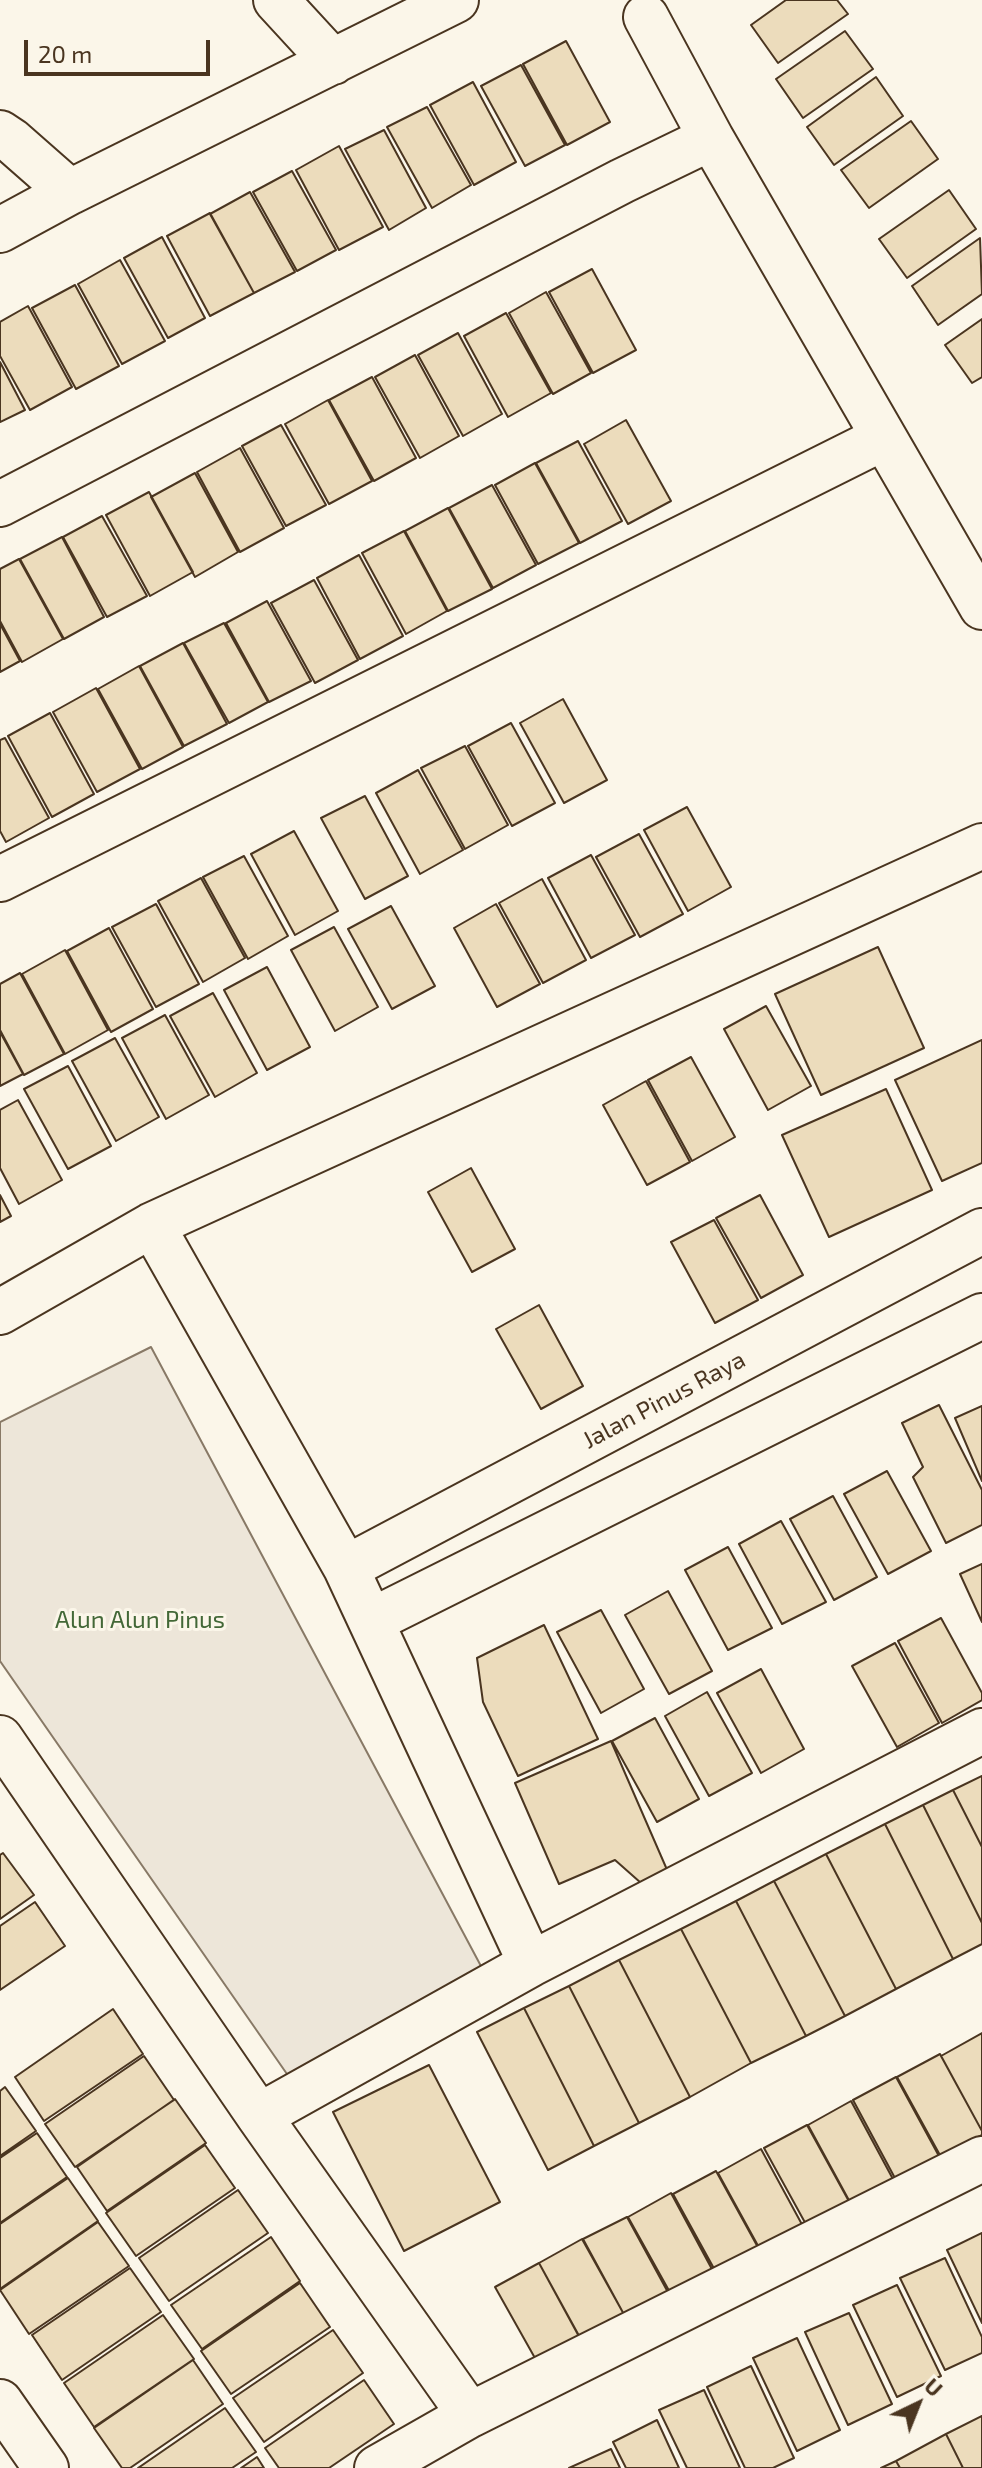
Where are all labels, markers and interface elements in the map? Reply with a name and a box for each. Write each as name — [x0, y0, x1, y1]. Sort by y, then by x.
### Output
scale bar — [28, 24, 214, 74]
text: 20 m — [38, 39, 92, 68]
street label: Jalan Pinus Raya — [578, 1345, 750, 1455]
park label: Alun Alun Pinus — [55, 1606, 225, 1634]
north arrow — [878, 2364, 958, 2444]
text: U — [920, 2372, 949, 2401]

